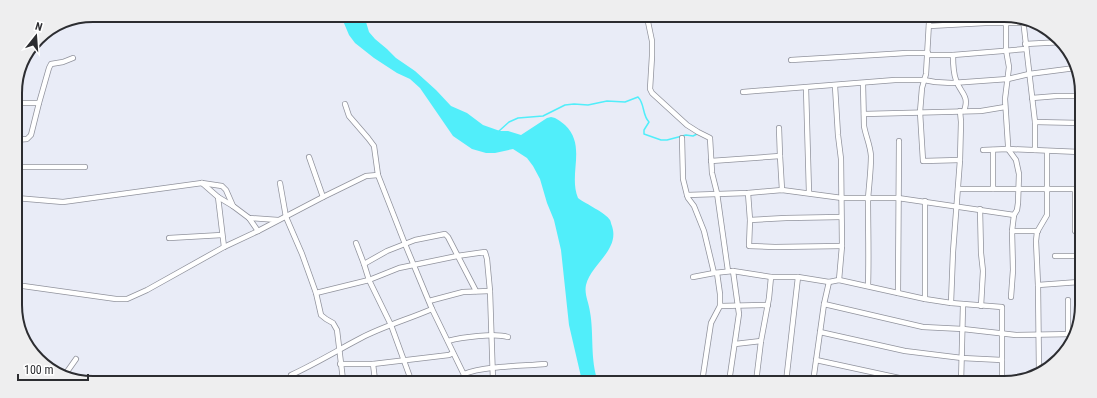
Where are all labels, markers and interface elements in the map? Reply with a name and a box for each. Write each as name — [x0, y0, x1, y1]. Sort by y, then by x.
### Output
north arrow — [16, 16, 56, 56]
text: N — [34, 20, 44, 34]
scale bar — [18, 356, 88, 382]
text: 100 m — [24, 363, 54, 377]

